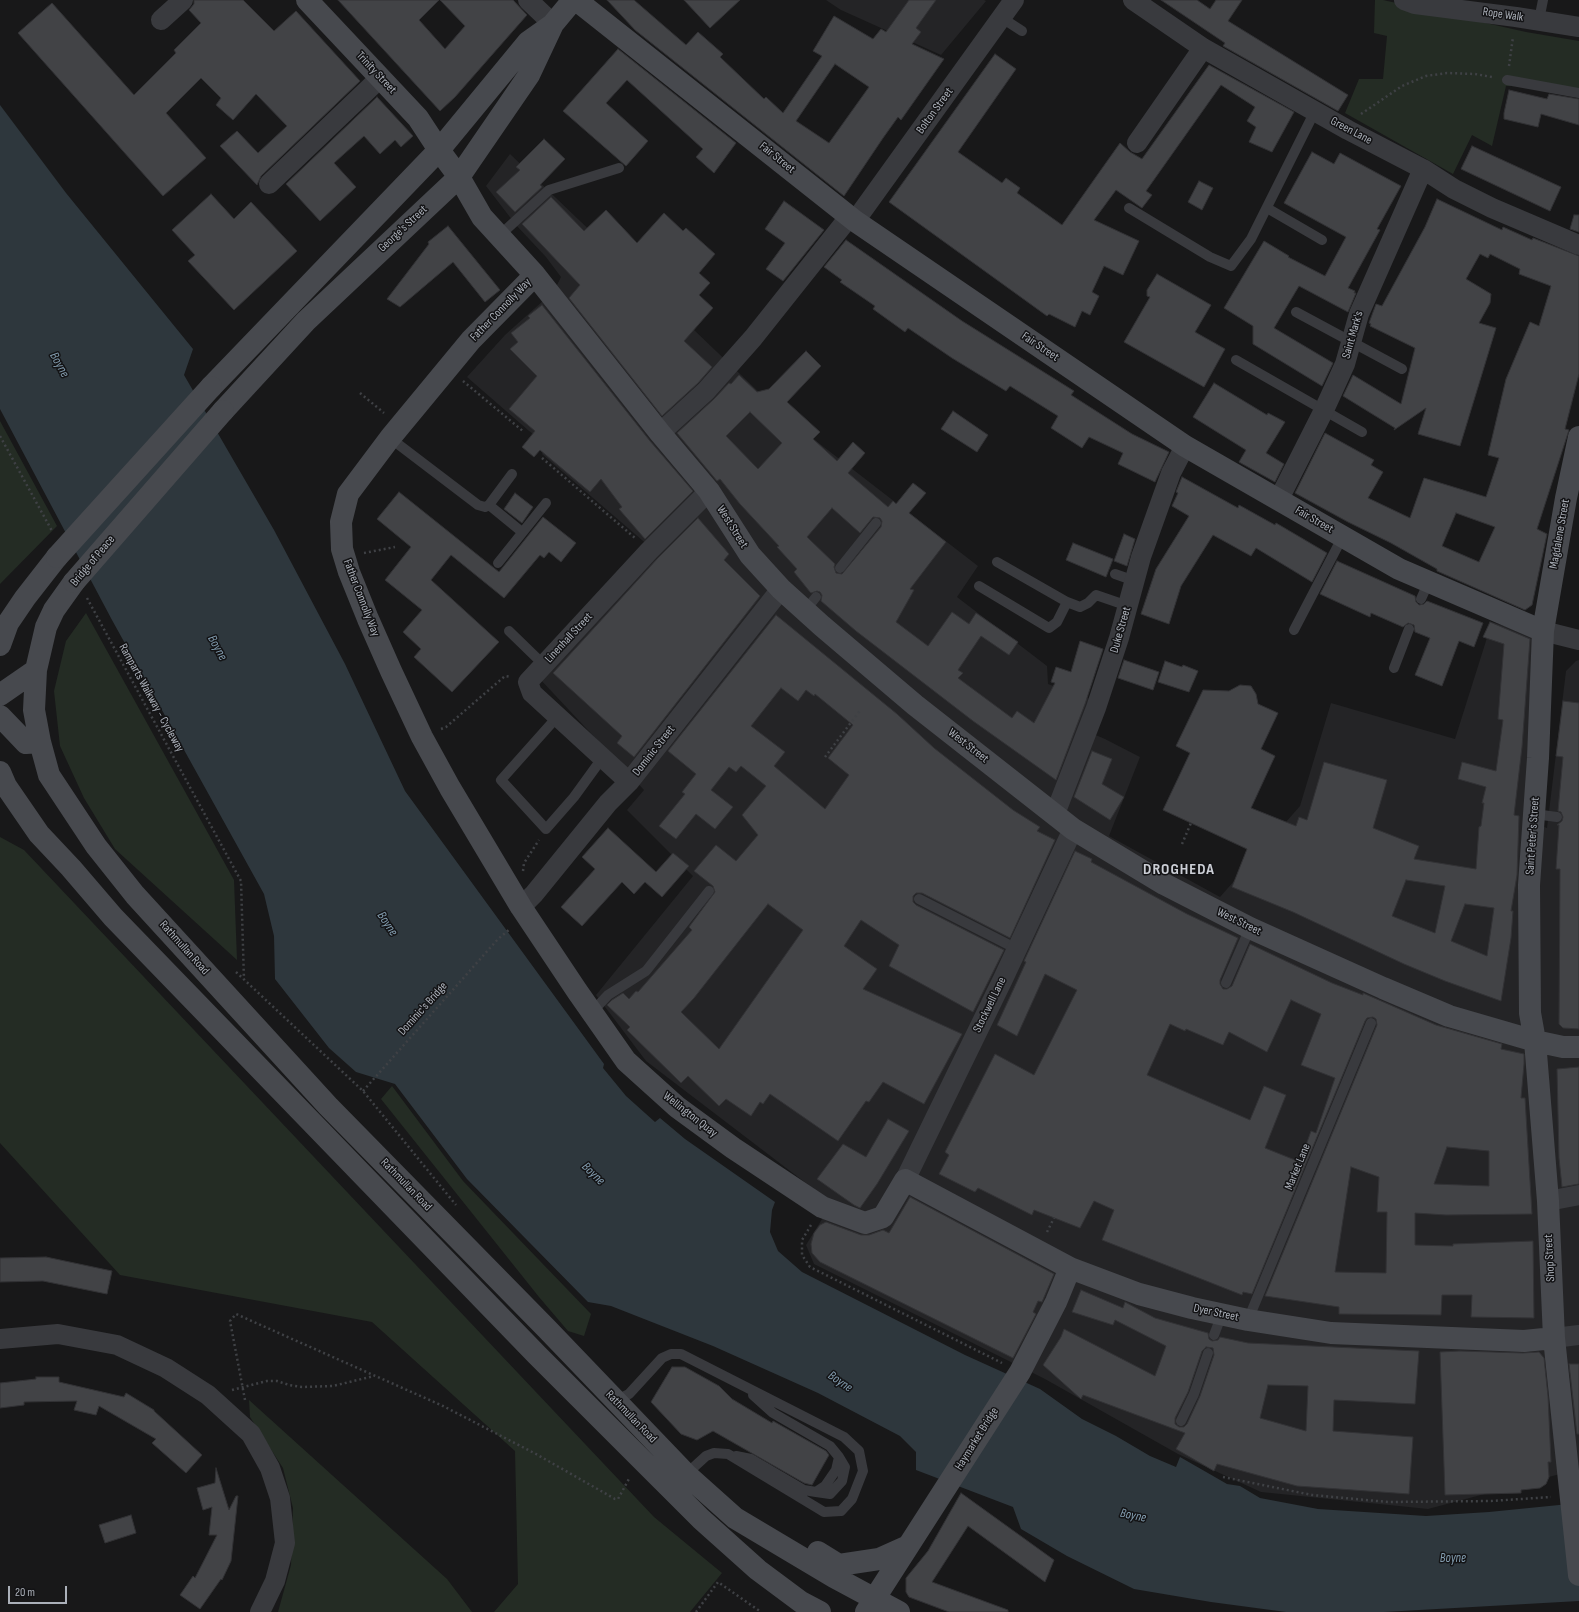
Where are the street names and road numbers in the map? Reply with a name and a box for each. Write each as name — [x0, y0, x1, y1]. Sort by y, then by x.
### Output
street label: Rope Walk — [1482, 5, 1524, 25]
street label: Trinity Street — [353, 49, 399, 97]
street label: Bolton Street — [913, 85, 957, 137]
street label: Green Lane — [1328, 114, 1374, 148]
street label: Fair Street — [756, 139, 798, 177]
street label: George's Street — [375, 203, 431, 255]
street label: Father Connolly Way — [468, 276, 534, 344]
street label: Saint Mark's — [1339, 310, 1367, 360]
street label: Fair Street — [1019, 329, 1061, 365]
street label: Magdalene Street — [1547, 498, 1573, 570]
street label: West Street — [713, 503, 751, 551]
street label: Fair Street — [1292, 503, 1336, 537]
street label: Bridge of Peace — [68, 533, 118, 589]
street label: Father Connolly Way — [340, 557, 382, 639]
street label: Duke Street — [1108, 605, 1134, 655]
street label: Linenhall Street — [542, 610, 596, 666]
street label: Ramparts Walkway - Cycleway — [115, 641, 187, 755]
street label: Dominic Street — [630, 723, 678, 779]
street label: West Street — [945, 726, 991, 766]
street label: Saint Peter's Street — [1523, 797, 1543, 875]
street label: West Street — [1214, 905, 1264, 939]
street label: Rathmullan Road — [156, 918, 212, 978]
street label: Stockwell Lane — [970, 975, 1010, 1035]
street label: Dominic's Bridge — [395, 979, 451, 1039]
street label: Wellington Quay — [660, 1089, 720, 1141]
street label: Market Lane — [1282, 1142, 1314, 1192]
street label: Rathmullan Road — [377, 1156, 435, 1214]
street label: Shop Street — [1542, 1234, 1558, 1282]
street label: Dyer Street — [1192, 1301, 1240, 1325]
street label: Rathmullan Road — [602, 1388, 660, 1446]
street label: Haymarket Bridge — [952, 1405, 1002, 1473]

